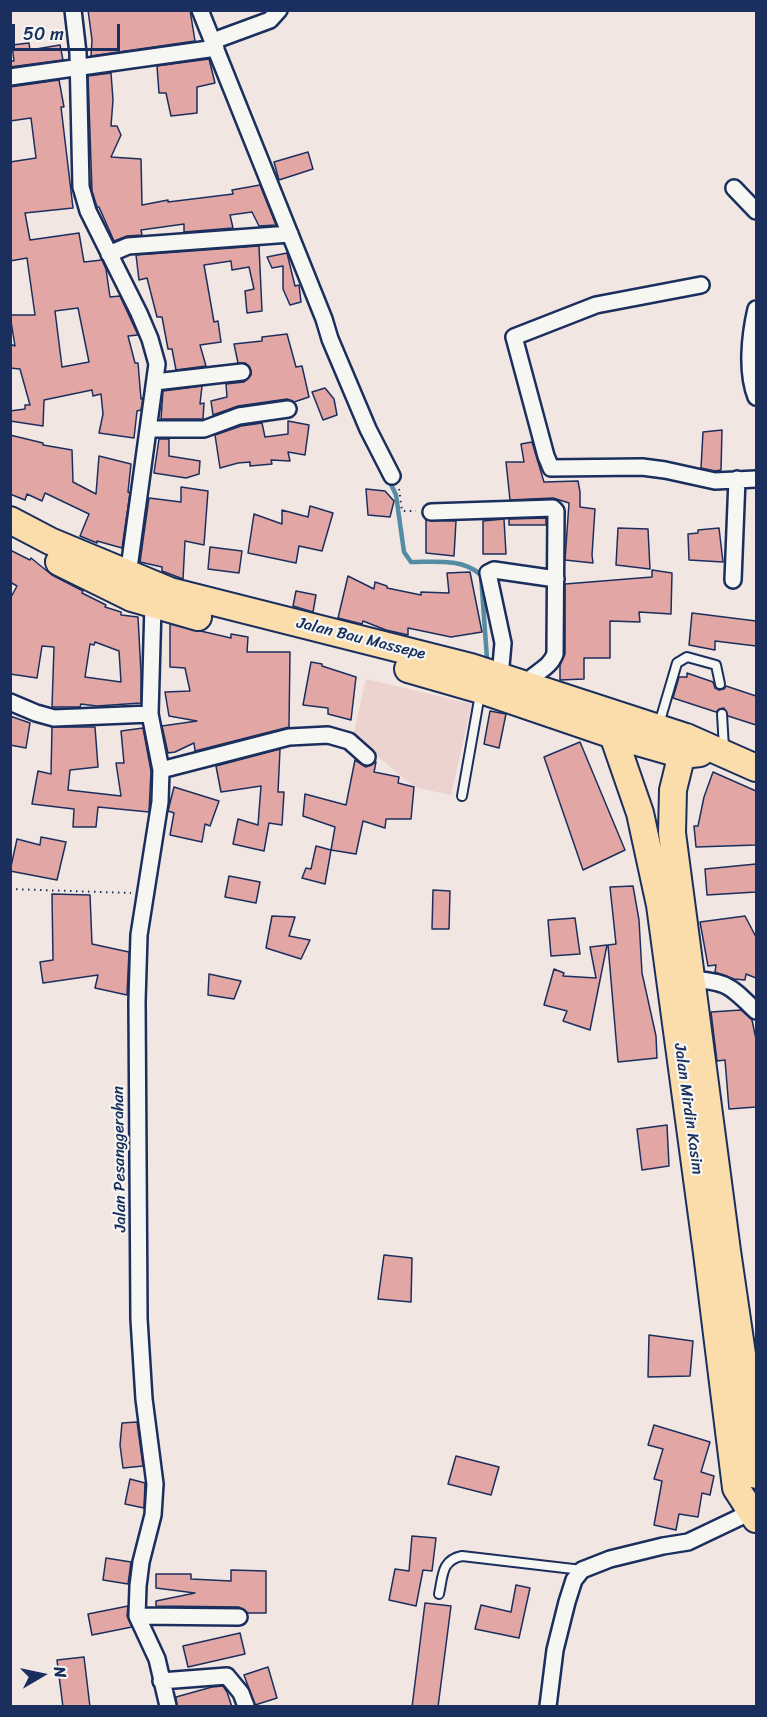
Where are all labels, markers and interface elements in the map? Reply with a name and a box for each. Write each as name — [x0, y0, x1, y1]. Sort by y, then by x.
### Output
scale bar — [15, 12, 123, 50]
text: 50 m — [23, 18, 64, 50]
street label: Jalan Bau Massepe — [295, 614, 427, 664]
street label: Jalan Mirdin Kasim — [669, 1042, 707, 1176]
street label: Jalan Pesanggerahan — [109, 1086, 131, 1232]
north arrow — [12, 1645, 72, 1705]
text: N — [45, 1664, 75, 1680]

